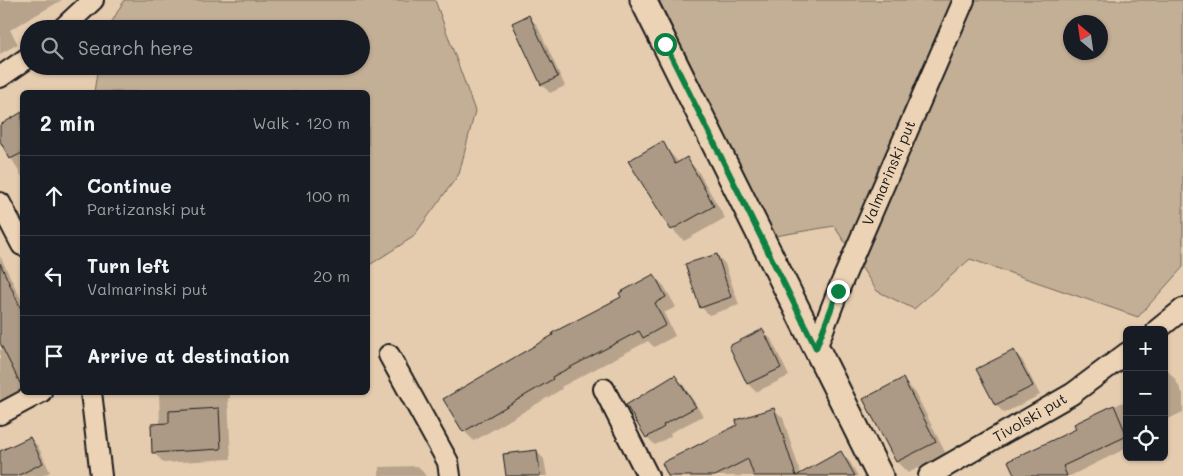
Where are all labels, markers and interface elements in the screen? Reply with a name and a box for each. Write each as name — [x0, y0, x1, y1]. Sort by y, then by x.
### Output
north arrow — [1063, 15, 1108, 60]
search box — [20, 20, 370, 75]
route start — [654, 33, 677, 56]
icon: search — [38, 34, 66, 62]
text: Search here — [78, 35, 194, 60]
text: 2 min — [40, 109, 95, 136]
text: Walk · 120 m — [252, 112, 350, 133]
street label: Valmarinski put — [857, 117, 919, 229]
text: Continue — [87, 173, 172, 198]
icon: ahead — [40, 182, 68, 210]
text: 100 m — [305, 185, 350, 206]
text: Partizanski put — [87, 198, 206, 219]
text: Turn left — [87, 253, 170, 278]
icon: left — [40, 262, 68, 290]
text: 20 m — [313, 265, 350, 286]
text: Valmarinski put — [87, 278, 208, 299]
route end — [827, 280, 850, 303]
map controls — [1123, 326, 1168, 461]
button: + — [1123, 326, 1168, 371]
icon: arrive — [40, 342, 68, 370]
text: Arrive at destination — [87, 343, 290, 368]
button: − — [1123, 371, 1168, 416]
street label: Tivolski put — [989, 388, 1070, 446]
button: locate — [1123, 416, 1168, 461]

